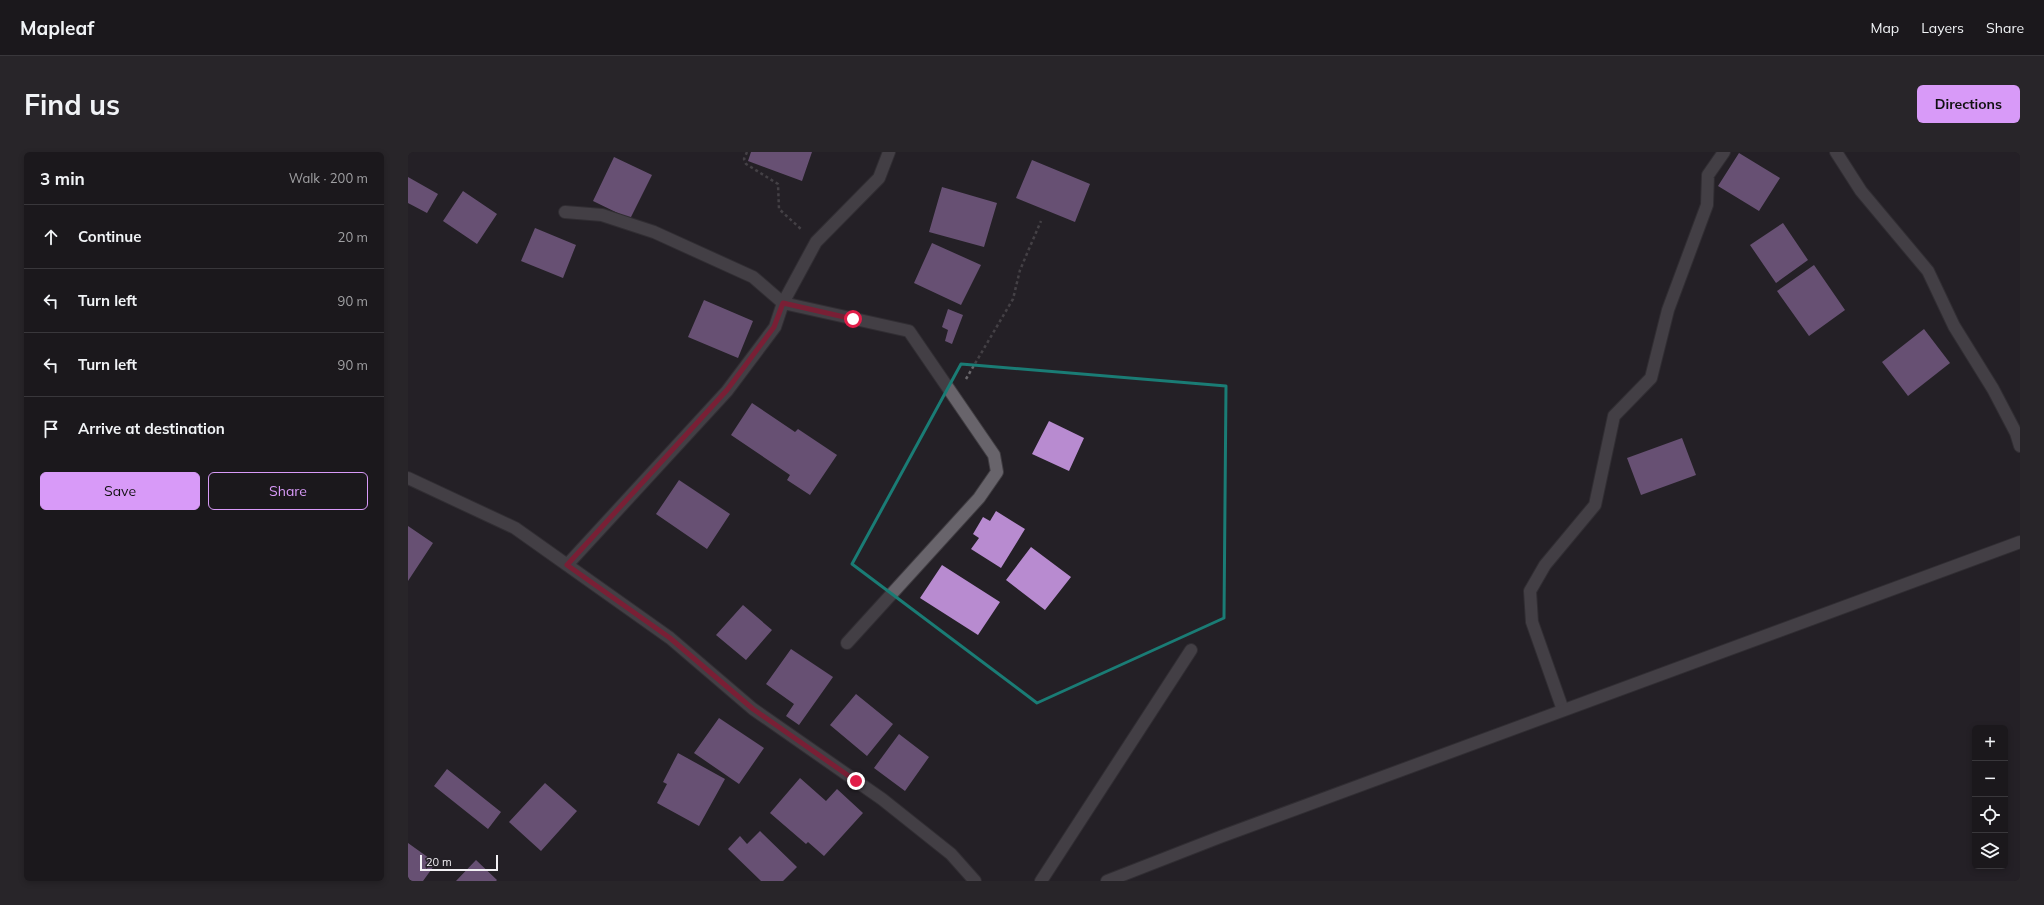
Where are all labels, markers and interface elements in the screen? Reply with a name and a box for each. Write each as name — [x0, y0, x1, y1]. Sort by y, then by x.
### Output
text: Mapleaf — [20, 16, 94, 40]
text: Map — [1870, 19, 1899, 37]
text: Layers — [1921, 19, 1964, 37]
text: Share — [1986, 19, 2024, 37]
button: Directions — [1917, 85, 2020, 123]
text: Find us — [24, 87, 120, 122]
text: 3 min — [40, 168, 85, 189]
text: Walk · 200 m — [289, 170, 368, 186]
icon: ahead — [40, 226, 62, 248]
text: Continue — [78, 227, 141, 246]
text: 20 m — [338, 229, 368, 245]
icon: left — [40, 290, 62, 312]
text: Turn left — [78, 291, 137, 310]
text: 90 m — [338, 293, 368, 309]
route start — [844, 310, 862, 328]
icon: left — [40, 354, 62, 376]
text: Turn left — [78, 355, 137, 374]
text: 90 m — [338, 357, 368, 373]
icon: arrive — [40, 418, 62, 440]
text: Arrive at destination — [78, 419, 225, 438]
button: Save — [40, 472, 200, 510]
button: Share — [208, 472, 368, 510]
map controls — [1972, 725, 2008, 869]
button: + — [1972, 725, 2008, 761]
button: − — [1972, 761, 2008, 797]
route end — [847, 772, 865, 790]
button: locate — [1972, 797, 2008, 833]
button: layers — [1972, 833, 2008, 869]
scale bar — [420, 853, 498, 872]
text: 20 m — [426, 855, 452, 869]

